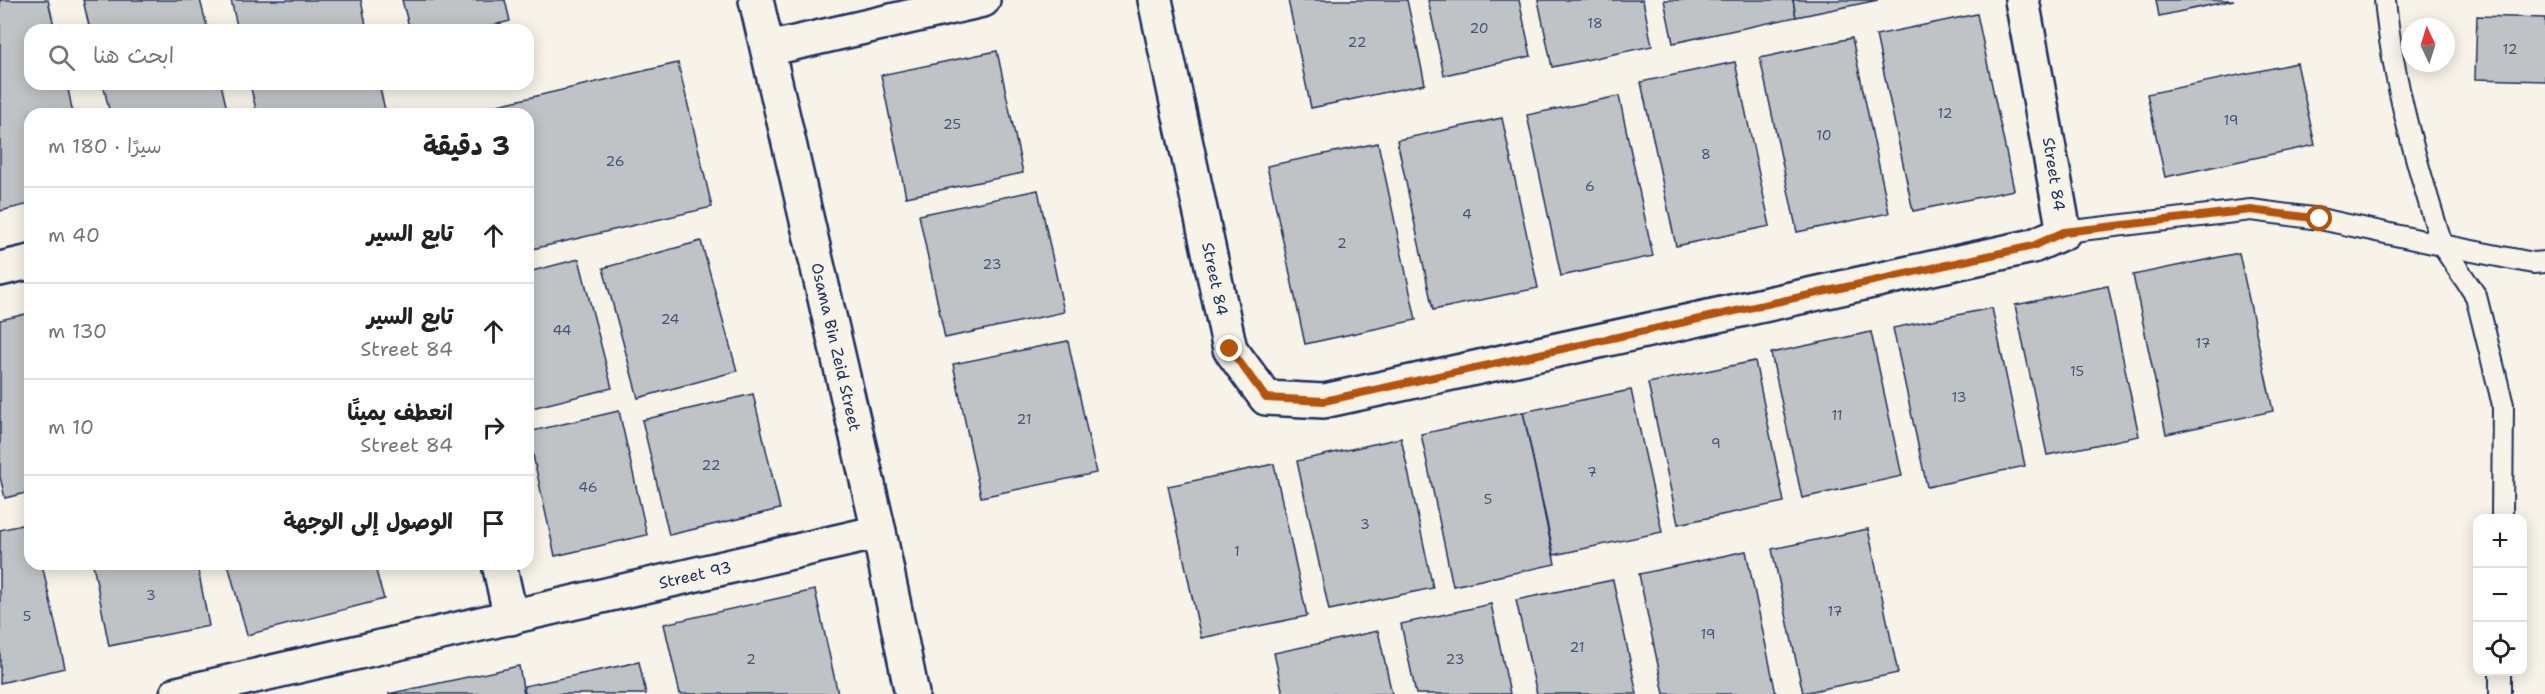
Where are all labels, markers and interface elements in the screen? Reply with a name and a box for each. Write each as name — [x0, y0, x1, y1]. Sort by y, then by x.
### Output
house number: 18 — [1587, 14, 1603, 32]
north arrow — [2401, 18, 2455, 72]
house number: 20 — [1469, 19, 1489, 37]
search box — [24, 24, 534, 90]
house number: 22 — [1348, 33, 1366, 51]
house number: 12 — [2503, 40, 2517, 58]
icon: search — [45, 41, 78, 74]
text: ابحث هنا — [93, 41, 174, 70]
house number: 12 — [1938, 104, 1952, 122]
house number: 19 — [2223, 111, 2239, 129]
house number: 25 — [943, 115, 961, 133]
house number: 10 — [1816, 126, 1832, 144]
text: 3 دقيقة — [423, 128, 510, 163]
text: سيرًا · 180 m — [48, 133, 162, 159]
street label: Street 84 — [2038, 136, 2070, 212]
house number: 8 — [1701, 145, 1711, 163]
house number: 26 — [606, 152, 625, 170]
house number: 6 — [1585, 177, 1595, 195]
house number: 4 — [1462, 205, 1472, 223]
route start — [2306, 205, 2332, 231]
text: تابع السير — [367, 219, 453, 248]
icon: ahead — [477, 219, 510, 252]
text: 40 m — [48, 222, 100, 248]
house number: 2 — [1337, 234, 1347, 252]
street label: Street 84 — [1197, 241, 1233, 317]
house number: 23 — [983, 255, 1001, 273]
street label: Osama Bin Zeid Street — [806, 261, 866, 433]
text: تابع السير — [367, 302, 453, 331]
house number: 24 — [661, 310, 680, 328]
icon: ahead — [477, 315, 510, 348]
text: 130 m — [48, 318, 107, 344]
house number: 44 — [552, 321, 572, 339]
house number: 17 — [2196, 334, 2210, 352]
route end — [1216, 335, 1242, 361]
text: Street 84 — [360, 336, 453, 362]
house number: 15 — [2070, 362, 2084, 380]
house number: 13 — [1952, 388, 1966, 406]
text: انعطف يمينًا — [347, 398, 453, 427]
house number: 11 — [1831, 406, 1843, 424]
house number: 21 — [1017, 410, 1031, 428]
icon: right — [477, 411, 510, 444]
text: 10 m — [48, 414, 94, 440]
text: Street 84 — [360, 432, 453, 458]
house number: 9 — [1711, 434, 1721, 452]
house number: 22 — [702, 456, 720, 474]
house number: 7 — [1587, 463, 1597, 481]
house number: 46 — [578, 478, 598, 496]
house number: 5 — [1484, 490, 1492, 508]
text: الوصول إلى الوجهة — [283, 507, 453, 536]
icon: arrive — [477, 507, 510, 540]
map controls — [2473, 514, 2527, 676]
button: + — [2473, 514, 2527, 568]
house number: 3 — [1360, 515, 1370, 533]
house number: 1 — [1234, 542, 1240, 560]
street label: Street 93 — [657, 556, 733, 594]
button: − — [2473, 568, 2527, 622]
house number: 3 — [146, 586, 156, 604]
house number: 17 — [1828, 602, 1842, 620]
house number: 5 — [23, 607, 31, 625]
button: locate — [2473, 622, 2527, 676]
house number: 19 — [1700, 625, 1716, 643]
house number: 21 — [1570, 638, 1584, 656]
house number: 2 — [746, 650, 756, 668]
house number: 23 — [1446, 650, 1464, 668]

